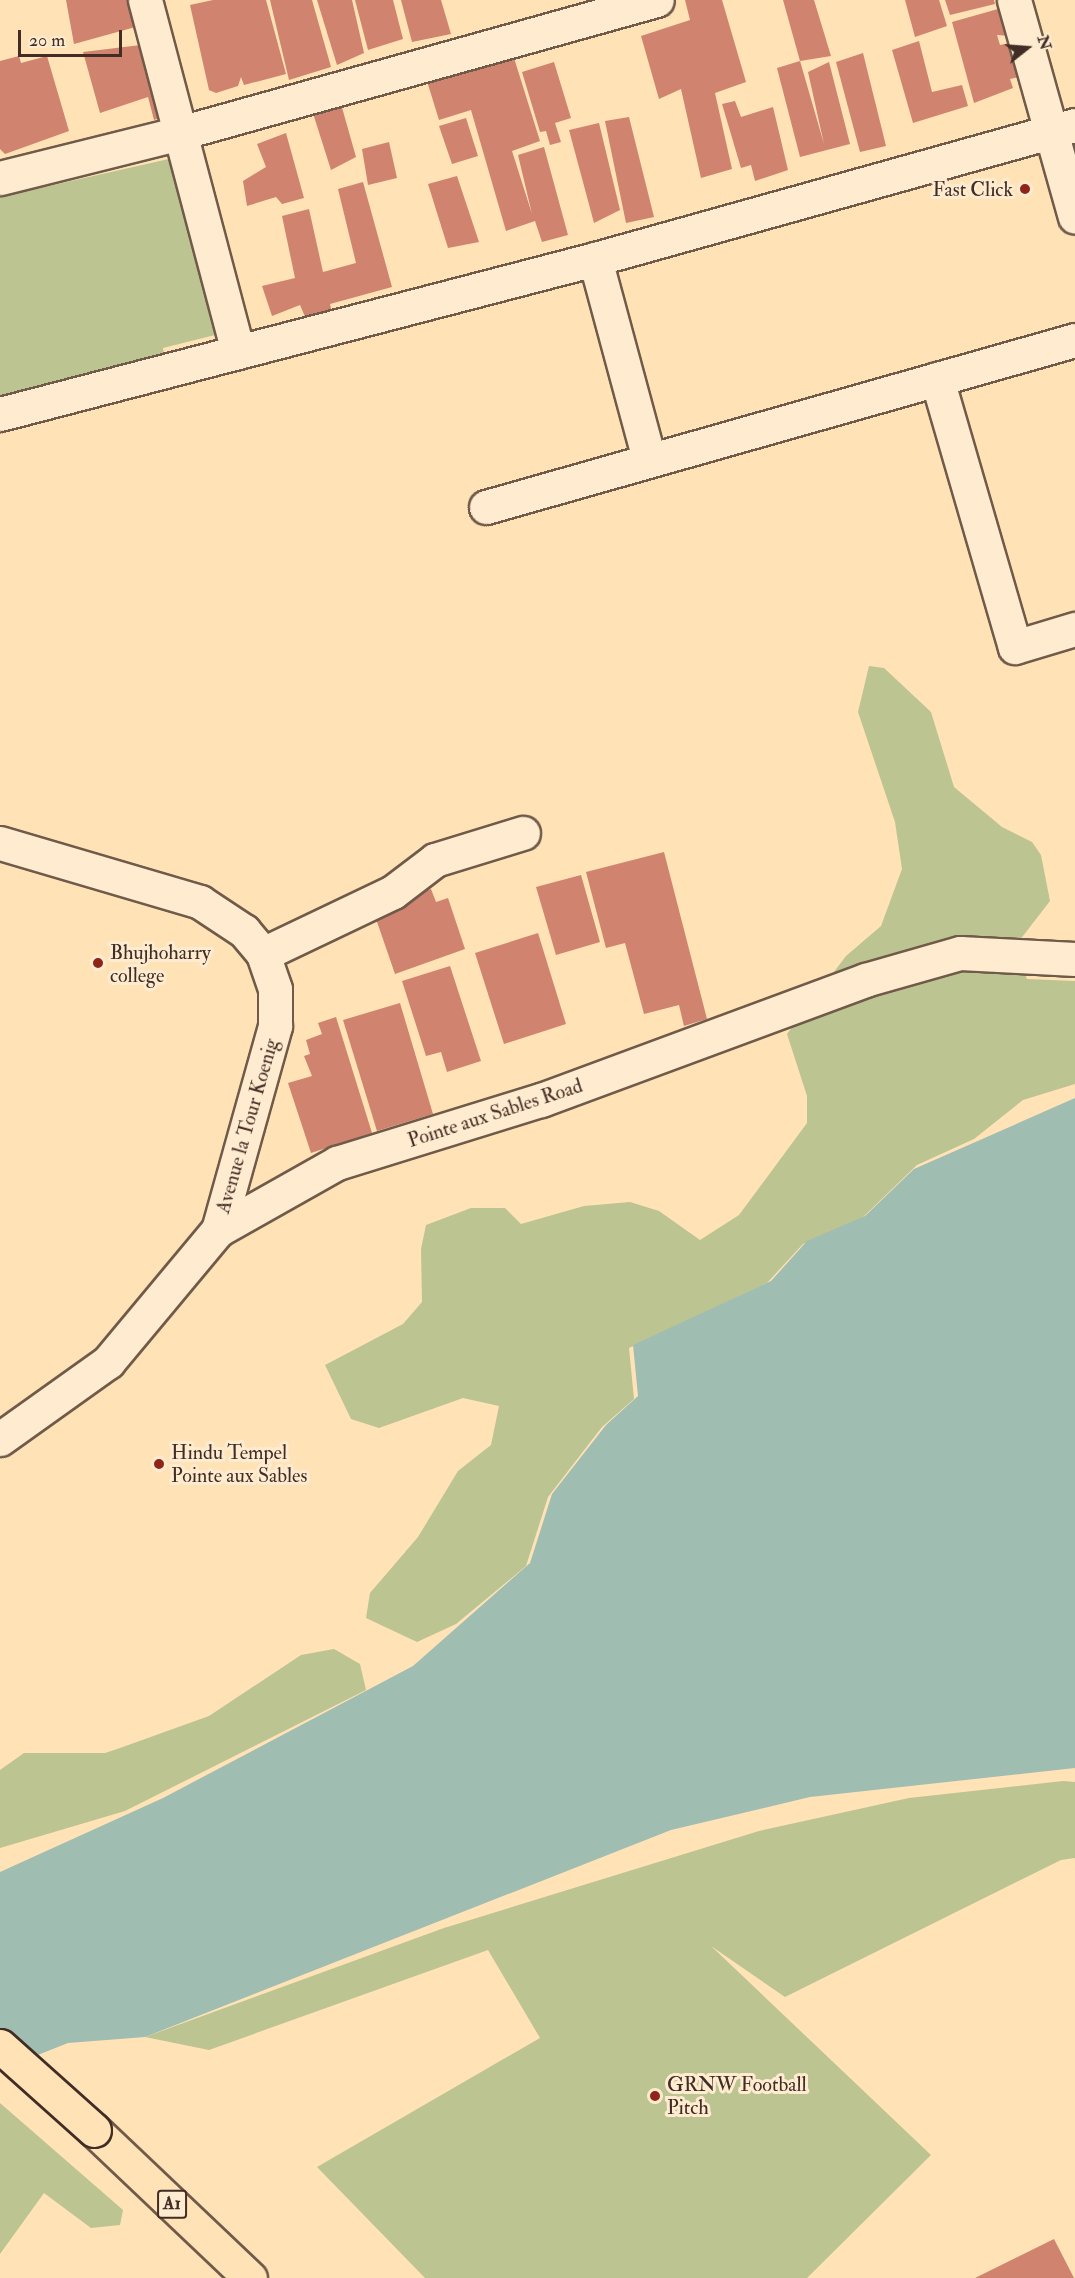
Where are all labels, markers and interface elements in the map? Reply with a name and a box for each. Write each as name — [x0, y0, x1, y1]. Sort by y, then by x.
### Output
scale bar — [21, 18, 124, 56]
north arrow — [997, 18, 1057, 78]
text: 20 m — [29, 29, 65, 52]
text: N — [1033, 33, 1056, 53]
place label: Fast Click — [933, 177, 1013, 201]
marker: Fast Click — [1018, 182, 1032, 196]
place label: Bhujhoharry college — [110, 940, 211, 987]
marker: Bhujhoharry college — [91, 956, 105, 970]
street label: Avenue la Tour Koenig — [211, 1036, 283, 1216]
street label: Pointe aux Sables Road — [405, 1073, 585, 1153]
place label: Hindu Tempel Pointe aux Sables — [171, 1440, 307, 1487]
marker: Hindu Tempel Pointe aux Sables — [152, 1457, 166, 1471]
place label: GRNW Football Pitch — [667, 2072, 807, 2119]
marker: GRNW Football Pitch — [648, 2089, 662, 2103]
road number: A1 — [157, 2189, 187, 2219]

